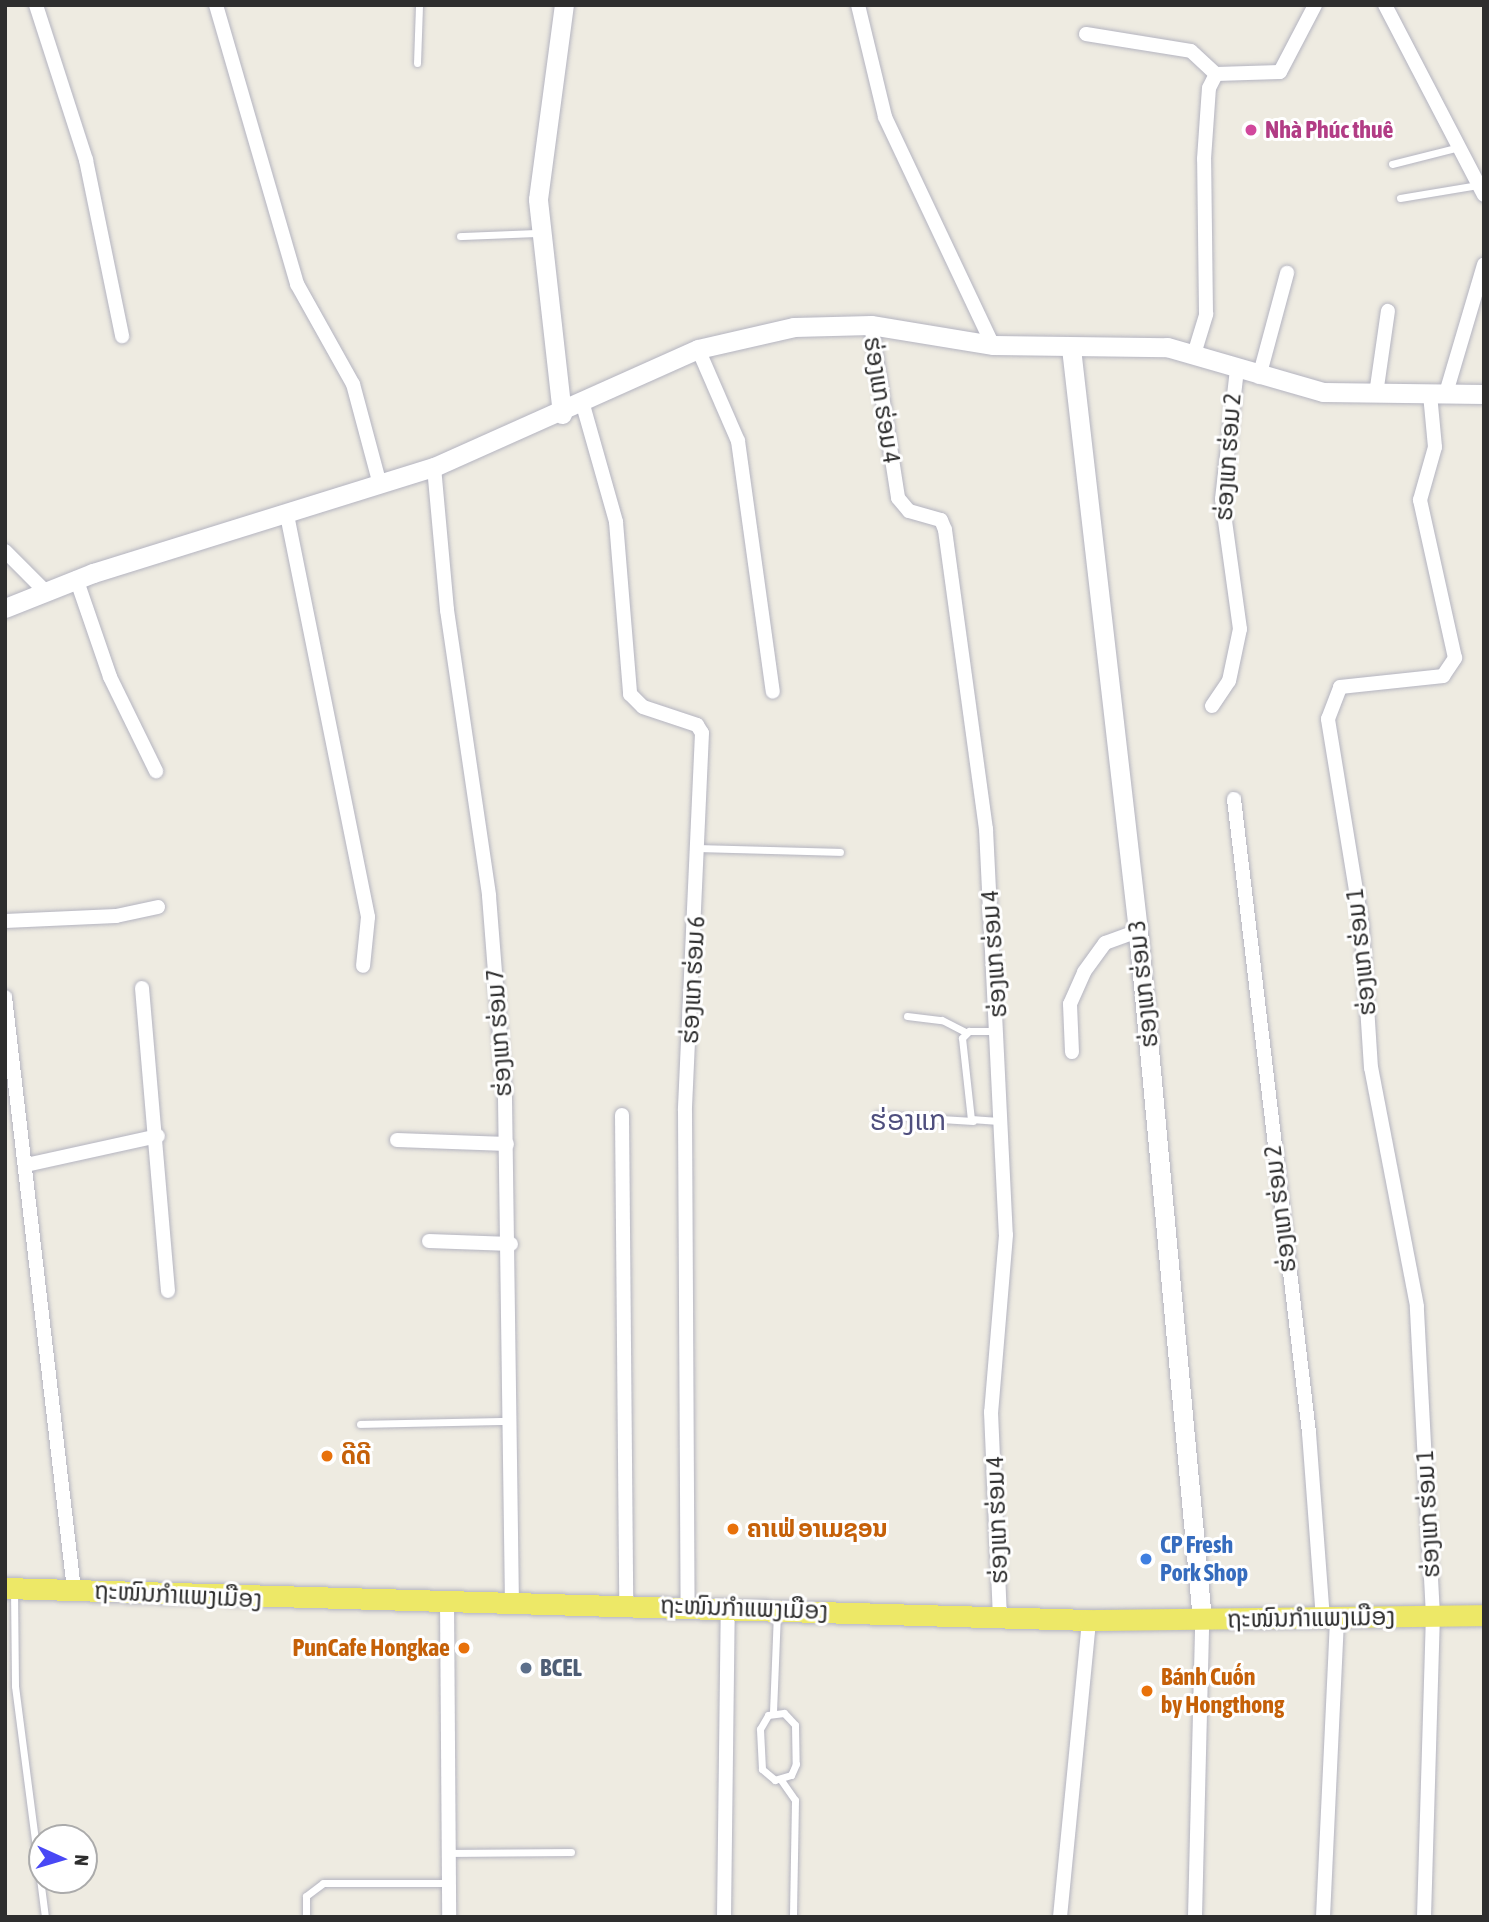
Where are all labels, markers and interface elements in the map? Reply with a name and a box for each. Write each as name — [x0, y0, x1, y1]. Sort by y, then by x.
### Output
place label: Nhà Phúc thuê — [1265, 116, 1393, 144]
marker: Nhà Phúc thuê — [1243, 122, 1259, 138]
street label: ຮ່ອງແກ ຮ່ອມ 4 — [858, 335, 906, 465]
street label: ຮ່ອງແກ ຮ່ອມ 2 — [1209, 392, 1247, 522]
street label: ຮ່ອງແກ ຮ່ອມ 1 — [1340, 887, 1382, 1017]
street label: ຮ່ອງແກ ຮ່ອມ 4 — [975, 889, 1013, 1019]
street label: ຮ່ອງແກ ຮ່ອມ 6 — [675, 915, 711, 1045]
street label: ຮ່ອງແກ ຮ່ອມ 3 — [1122, 919, 1164, 1049]
street label: ຮ່ອງແກ ຮ່ອມ 7 — [480, 968, 518, 1098]
district label: ຮ່ອງແກ — [870, 1103, 946, 1137]
street label: ຮ່ອງແກ ຮ່ອມ 2 — [1258, 1144, 1302, 1274]
place label: ດີດີ — [341, 1442, 371, 1470]
marker: ດີດີ — [319, 1448, 335, 1464]
street label: ຮ່ອງແກ ຮ່ອມ 1 — [1410, 1449, 1446, 1579]
street label: ຮ່ອງແກ ຮ່ອມ 4 — [980, 1456, 1014, 1584]
place label: ຄາເຟ່ ອາເມຊອນ — [747, 1515, 887, 1543]
marker: ຄາເຟ່ ອາເມຊອນ — [725, 1521, 741, 1537]
place label: CP Fresh Pork Shop — [1160, 1531, 1248, 1587]
marker: CP Fresh Pork Shop — [1138, 1551, 1154, 1567]
street label: ຖະໜົນກຳແພງເມືອງ — [93, 1576, 263, 1614]
street label: ຖະໜົນກຳແພງເມືອງ — [659, 1591, 829, 1625]
street label: ຖະໜົນກຳແພງເມືອງ — [1227, 1602, 1395, 1634]
place label: PunCafe Hongkae — [292, 1634, 450, 1662]
marker: PunCafe Hongkae — [456, 1640, 472, 1656]
place label: BCEL — [540, 1654, 582, 1682]
marker: BCEL — [518, 1660, 534, 1676]
place label: Bánh Cuốn by Hongthong — [1161, 1663, 1284, 1719]
marker: Bánh Cuốn by Hongthong — [1139, 1683, 1155, 1699]
north arrow — [28, 1824, 98, 1894]
text: N — [71, 1854, 93, 1867]

